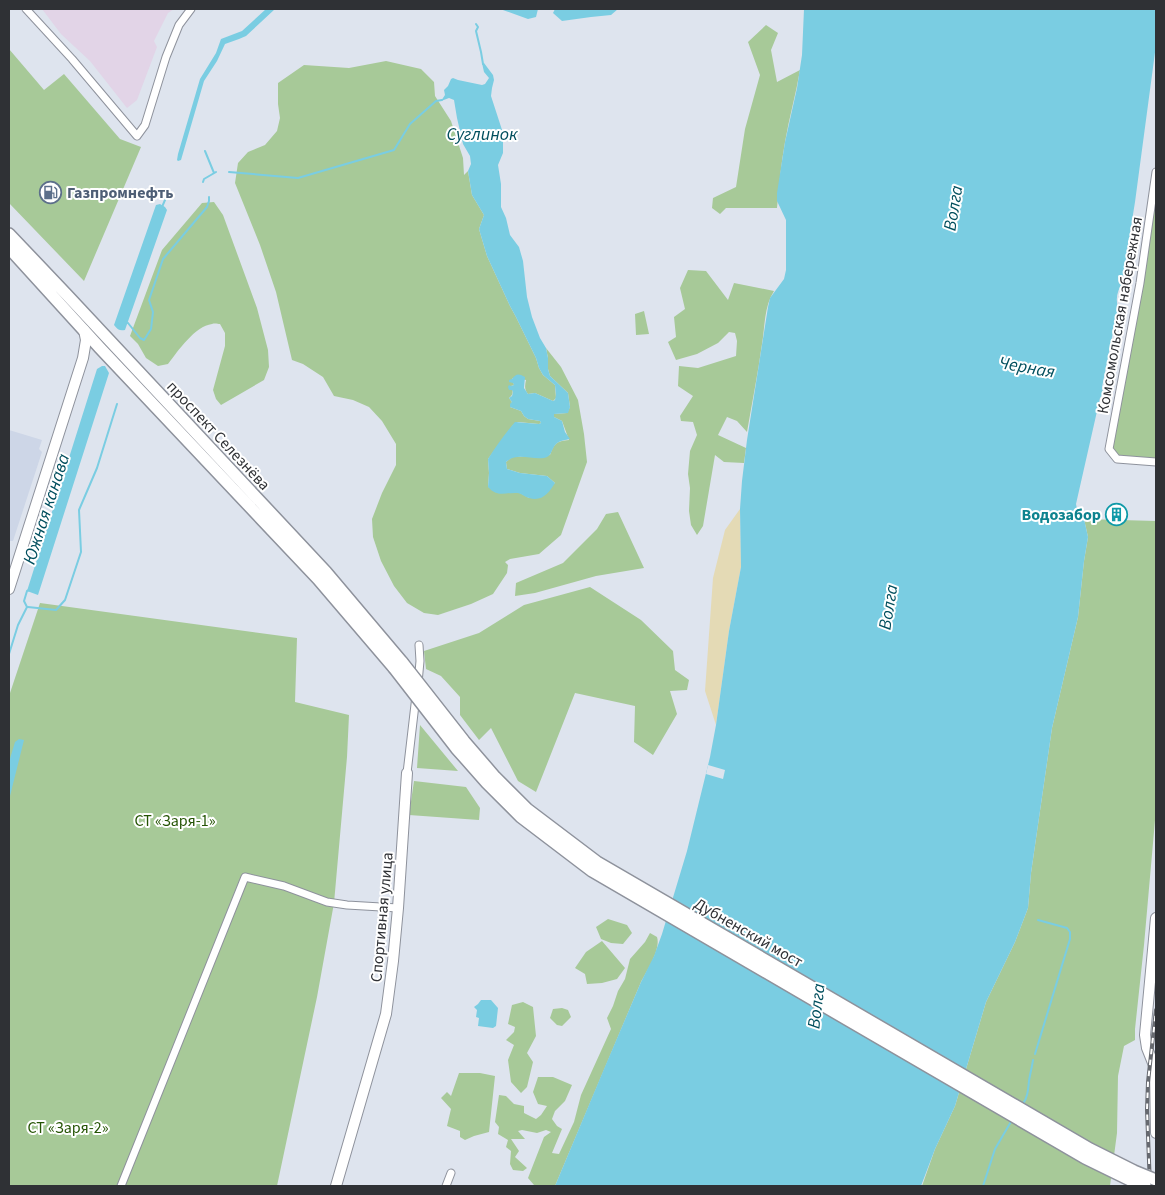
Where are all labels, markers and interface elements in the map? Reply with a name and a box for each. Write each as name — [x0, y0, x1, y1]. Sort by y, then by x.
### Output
water label: Суглинок — [446, 122, 518, 147]
fuel station icon: Газпромнефть — [39, 180, 63, 204]
place label: Газпромнефть — [67, 182, 174, 204]
water label: Волга — [938, 183, 969, 233]
street label: Комсомольская набережная — [1092, 215, 1148, 416]
water label: Черная — [997, 350, 1057, 385]
street label: проспект Селезнёва — [162, 376, 275, 495]
water label: Южная канава — [17, 450, 76, 568]
building icon: Водозабор — [1105, 502, 1129, 526]
place label: Водозабор — [1022, 504, 1101, 526]
water label: Волга — [873, 582, 904, 632]
park label: СТ «Заря-1» — [134, 810, 216, 832]
street label: Спортивная улица — [365, 851, 399, 983]
street label: Дубненский мост — [690, 893, 807, 973]
water label: Волга — [801, 982, 832, 1030]
park label: СТ «Заря-2» — [27, 1117, 109, 1139]

